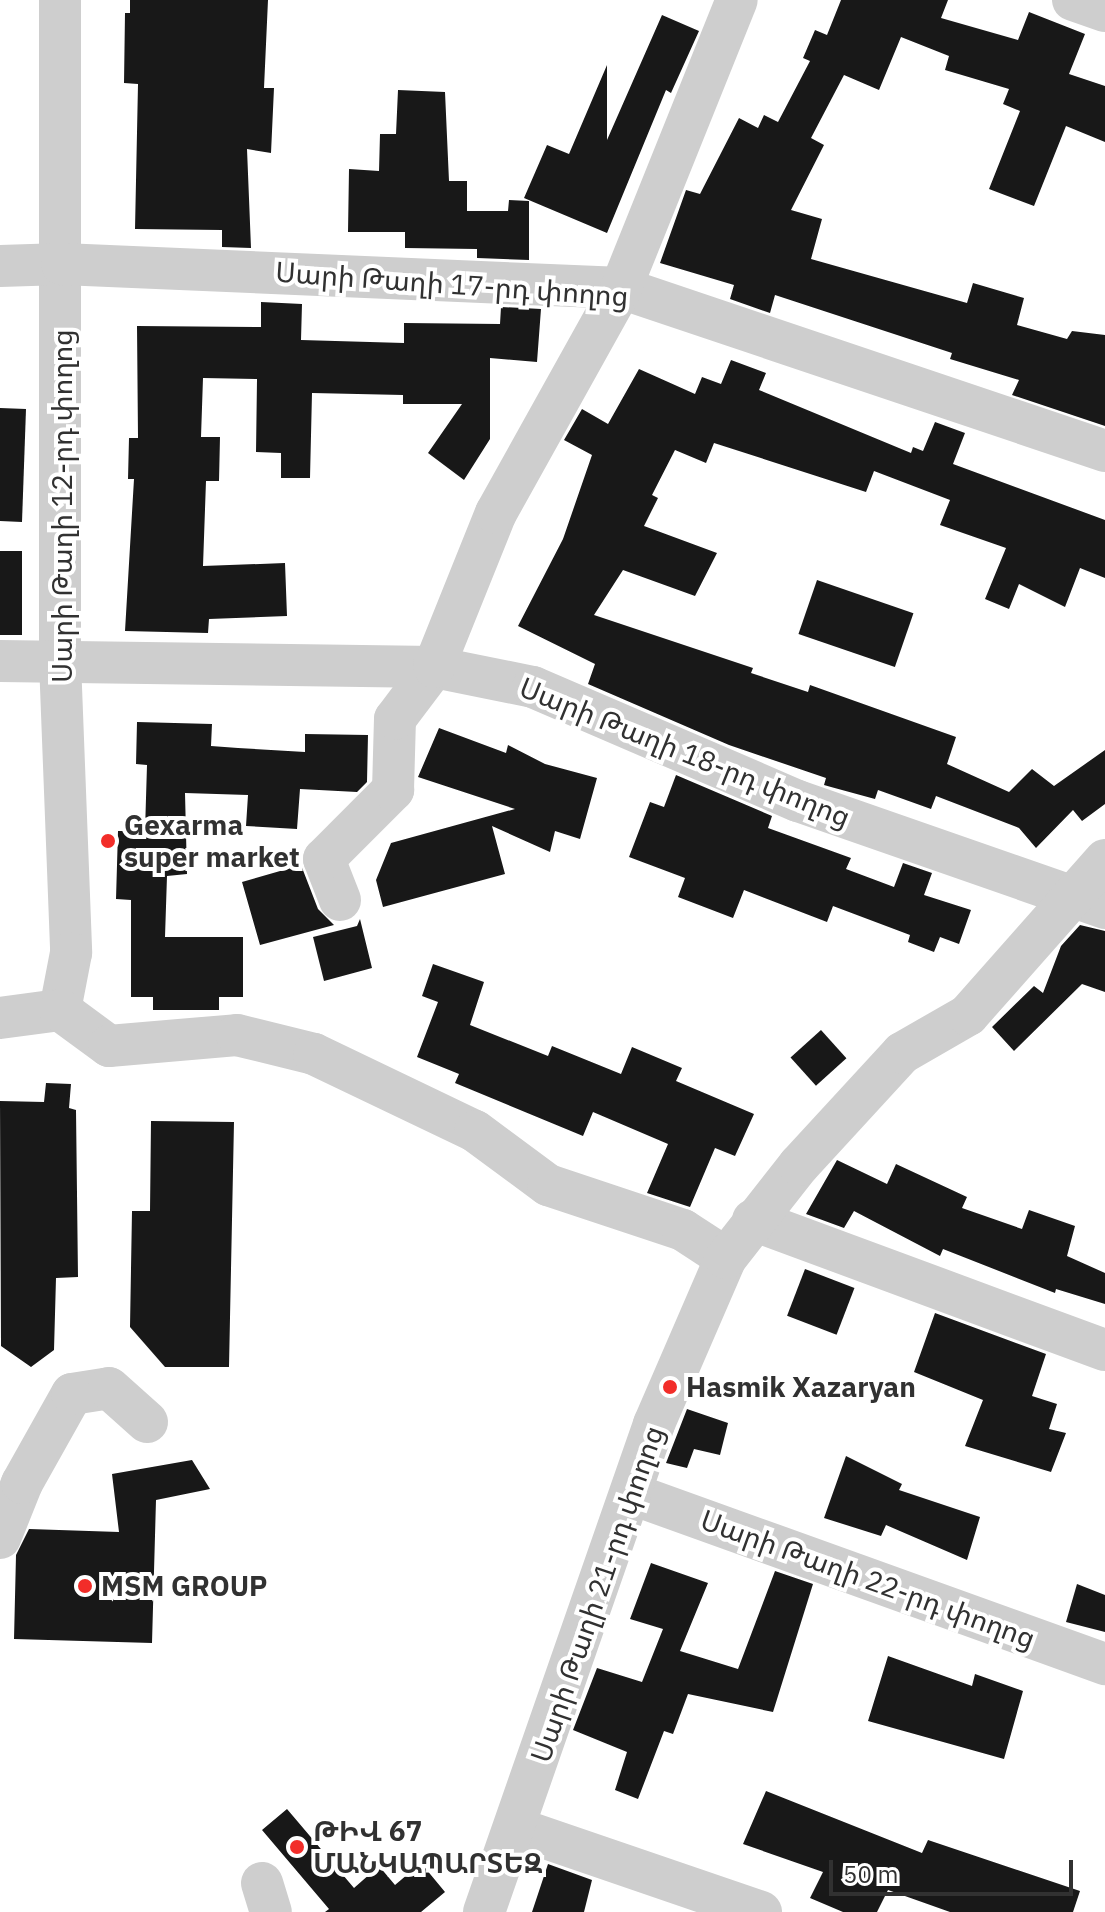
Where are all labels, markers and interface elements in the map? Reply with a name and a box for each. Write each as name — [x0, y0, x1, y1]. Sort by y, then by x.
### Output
street label: Սարի Թաղի 17-րդ փողոց — [274, 255, 630, 313]
street label: Սարի Թաղի 12-րդ փողոց — [45, 329, 79, 683]
street label: Սարի Թաղի 18-րդ փողոց — [515, 670, 855, 834]
place label: Gexarma super market — [124, 808, 300, 874]
marker: Gexarma super market — [99, 832, 117, 850]
place label: Hasmik Xazaryan — [686, 1370, 916, 1404]
marker: Hasmik Xazaryan — [661, 1378, 679, 1396]
street label: Սարի Թաղի 21-րդ փողոց — [524, 1421, 670, 1767]
street label: Սարի Թաղի 22-րդ փողոց — [696, 1503, 1040, 1655]
place label: MSM GROUP — [101, 1569, 267, 1603]
marker: MSM GROUP — [76, 1577, 94, 1595]
place label: ԹԻՎ 67 ՄԱՆԿԱՊԱՐՏԵԶ — [313, 1814, 543, 1880]
marker: ԹԻՎ 67 ՄԱՆԿԱՊԱՐՏԵԶ — [288, 1838, 306, 1856]
scale bar — [833, 1844, 1077, 1894]
text: 50 m — [843, 1858, 898, 1890]

